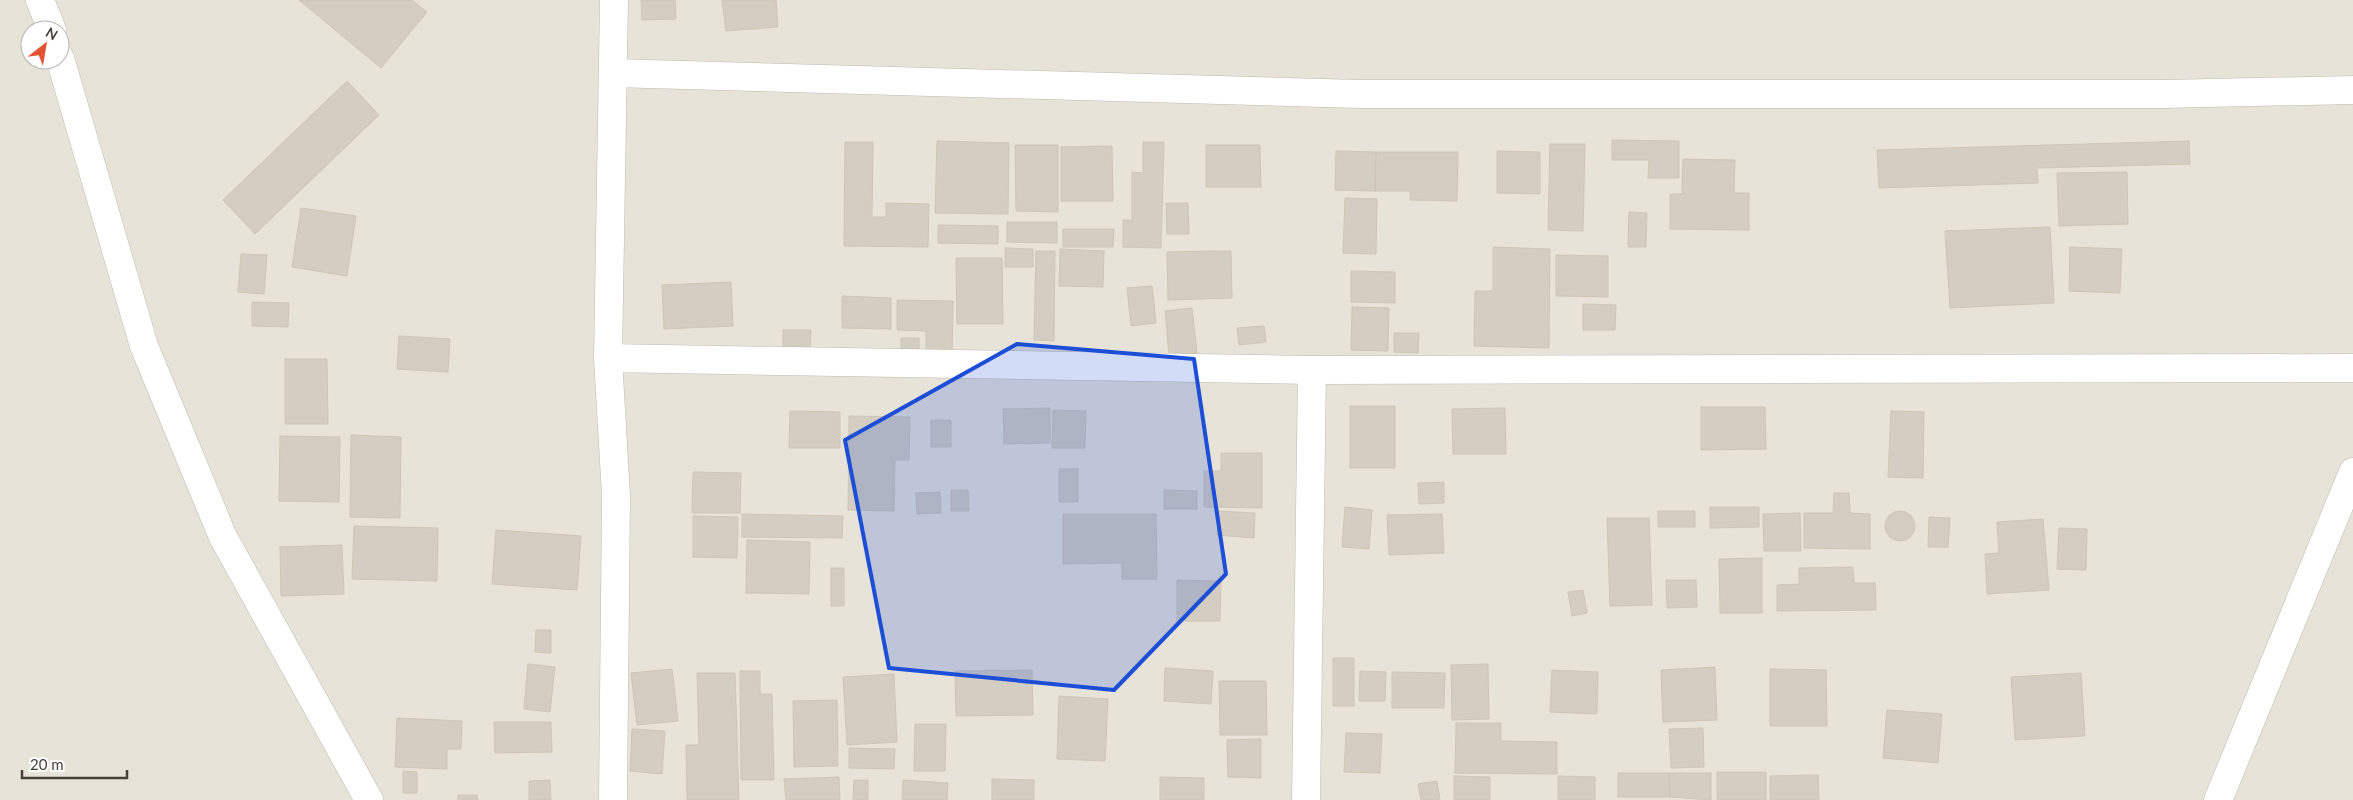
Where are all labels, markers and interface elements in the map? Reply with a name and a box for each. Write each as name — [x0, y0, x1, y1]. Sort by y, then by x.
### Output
north arrow — [20, 20, 70, 70]
text: N — [43, 23, 61, 43]
scale bar — [22, 748, 128, 780]
text: 20 m — [30, 755, 64, 773]

